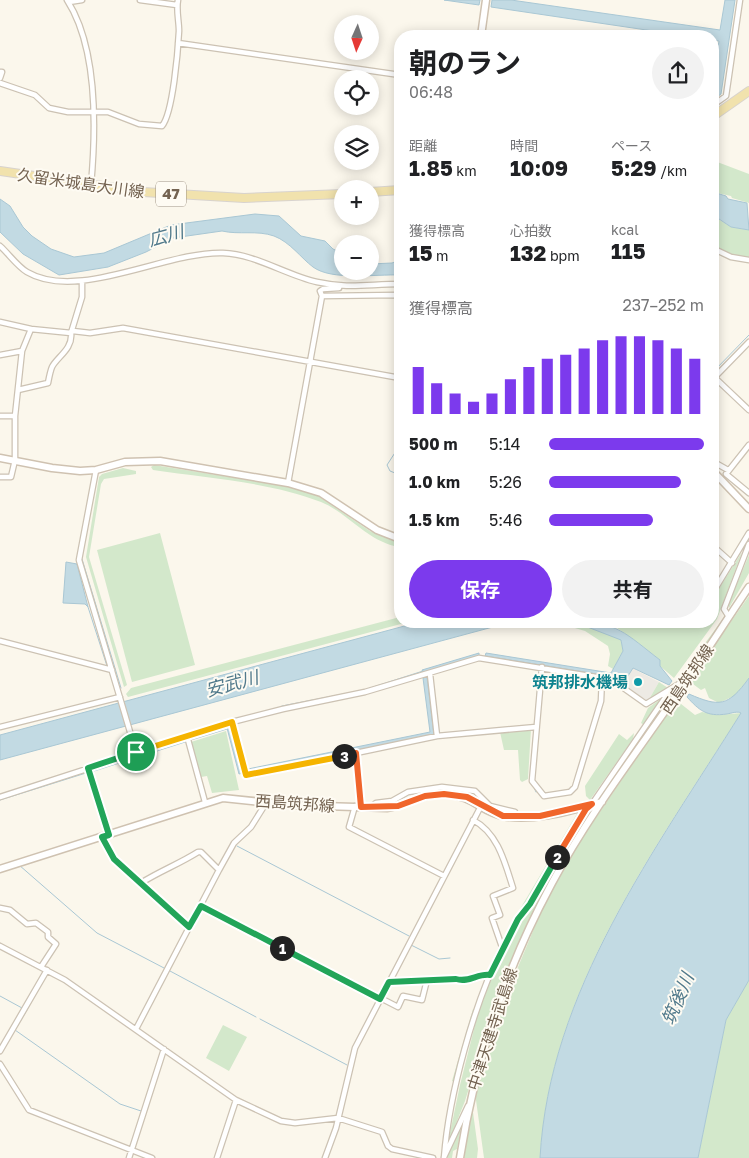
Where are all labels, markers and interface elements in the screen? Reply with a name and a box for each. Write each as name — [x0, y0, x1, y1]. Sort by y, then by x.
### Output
north arrow — [334, 15, 379, 60]
map controls — [334, 15, 379, 280]
text: 朝のラン — [409, 46, 521, 79]
button: share — [652, 47, 704, 99]
button: locate — [334, 70, 379, 115]
text: 06:48 — [409, 82, 453, 102]
button: layers — [334, 125, 379, 170]
text: 距離 — [409, 137, 437, 154]
text: 時間 — [510, 137, 538, 154]
text: ペース — [611, 137, 652, 154]
text: 1.85 — [409, 155, 453, 181]
text: 10:09 — [510, 155, 568, 181]
text: 5:29 — [611, 155, 657, 181]
text: km — [453, 162, 477, 179]
text: /km — [657, 162, 687, 179]
street label: 久留米城島大川線 — [16, 164, 146, 202]
button: + — [334, 180, 379, 225]
road number: 47 — [156, 182, 186, 206]
water label: 広川 — [146, 219, 188, 250]
text: kcal — [611, 221, 639, 238]
text: 獲得標高 — [409, 222, 465, 239]
text: 心拍数 — [510, 222, 552, 239]
button: − — [334, 235, 379, 280]
text: 115 — [611, 238, 645, 264]
text: 15 — [409, 240, 433, 266]
text: 132 — [510, 240, 546, 266]
text: m — [433, 247, 449, 264]
text: bpm — [546, 247, 580, 264]
text: 237–252 m — [622, 295, 704, 315]
text: 獲得標高 — [409, 298, 473, 318]
text: 500 m — [409, 434, 458, 454]
text: 5:14 — [489, 434, 521, 454]
text: 1.0 km — [409, 472, 460, 492]
text: 5:26 — [489, 472, 522, 492]
text: 1.5 km — [409, 510, 459, 530]
text: 5:46 — [489, 510, 523, 530]
button: 保存 — [409, 560, 552, 618]
button: 共有 — [562, 560, 704, 618]
street label: 西島筑邦線 — [656, 640, 718, 718]
water label: 安武川 — [203, 665, 263, 701]
place label: 筑邦排水機場 — [532, 672, 628, 692]
marker: 筑邦排水機場 — [632, 676, 644, 688]
pin — [115, 731, 157, 773]
icon: arrive — [122, 738, 150, 766]
pin: 3 — [332, 744, 356, 768]
text: 3 — [340, 748, 349, 765]
street label: 西島筑邦線 — [254, 790, 336, 816]
pin: 2 — [544, 844, 570, 870]
text: 2 — [553, 849, 562, 866]
pin: 1 — [270, 936, 294, 960]
text: 1 — [279, 940, 286, 957]
street label: 中津天建寺武島線 — [463, 965, 521, 1093]
water label: 筑後川 — [656, 968, 699, 1028]

